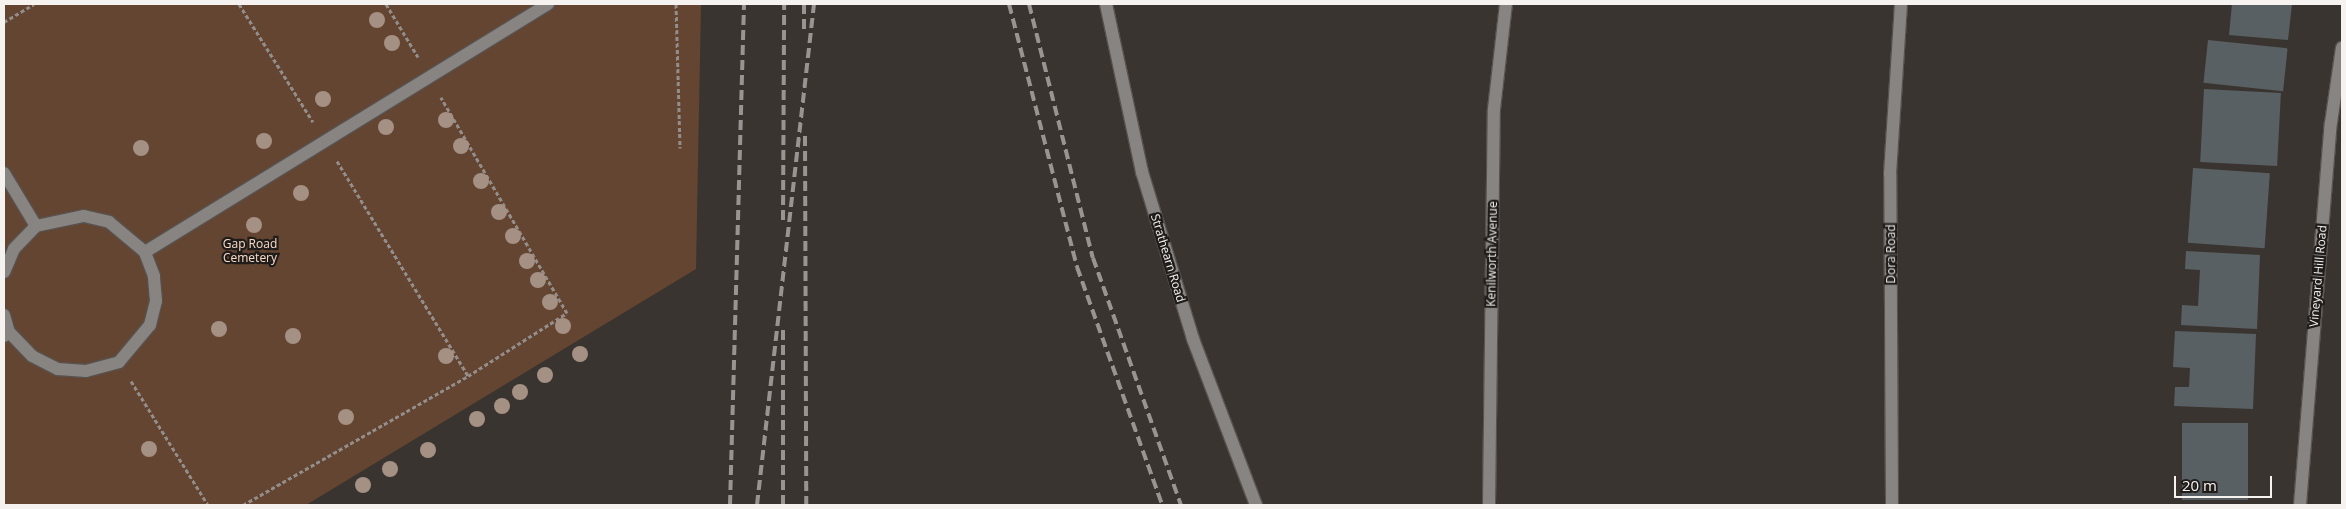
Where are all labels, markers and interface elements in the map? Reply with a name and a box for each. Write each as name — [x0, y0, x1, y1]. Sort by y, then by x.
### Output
street label: Kenilworth Avenue — [1484, 201, 1500, 307]
street label: Strathearn Road — [1148, 212, 1188, 304]
street label: Dora Road — [1884, 224, 1898, 284]
street label: Vineyard Hill Road — [2306, 225, 2330, 327]
park label: Gap Road Cemetery — [223, 237, 277, 265]
scale bar — [2176, 466, 2274, 498]
text: 20 m — [2182, 475, 2217, 495]

